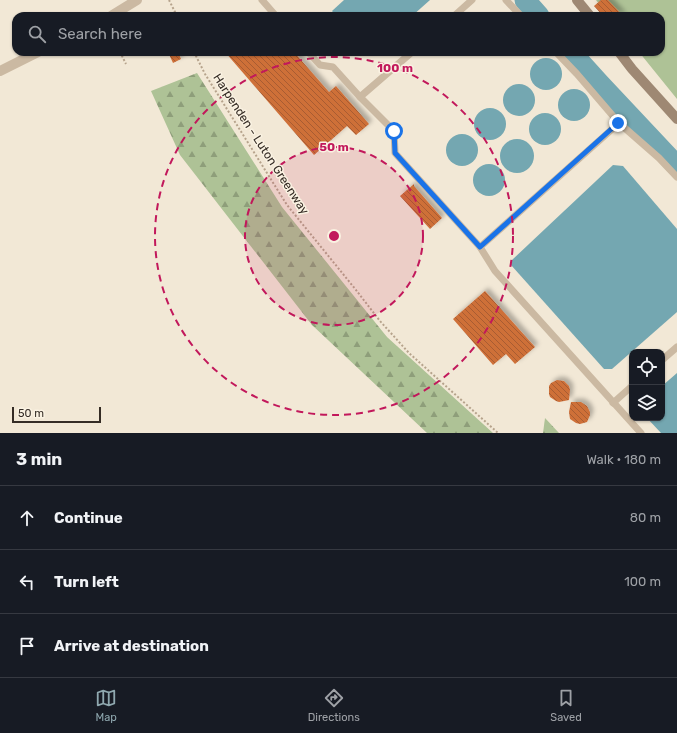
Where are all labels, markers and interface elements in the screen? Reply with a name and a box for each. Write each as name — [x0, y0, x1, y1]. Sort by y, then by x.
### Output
search box — [12, 12, 665, 56]
icon: search — [26, 23, 48, 45]
text: Search here — [58, 25, 142, 43]
text: 100 m — [377, 61, 413, 75]
street label: Harpenden - Luton Greenway — [210, 71, 312, 217]
route end — [609, 114, 627, 132]
route start — [385, 122, 403, 140]
text: 50 m — [319, 140, 349, 154]
centre of rings — [327, 229, 341, 243]
map controls — [629, 349, 665, 421]
button: locate — [629, 349, 665, 385]
button: layers — [629, 385, 665, 421]
scale bar — [12, 405, 101, 424]
text: 50 m — [18, 407, 44, 420]
text: 3 min — [16, 449, 62, 469]
text: Walk · 180 m — [586, 452, 661, 467]
icon: ahead — [16, 507, 38, 529]
text: Continue — [54, 509, 123, 527]
text: 80 m — [630, 510, 661, 525]
icon: left — [16, 571, 38, 593]
text: Turn left — [54, 573, 119, 591]
text: 100 m — [624, 574, 661, 589]
icon: arrive — [16, 635, 38, 657]
text: Arrive at destination — [54, 637, 209, 655]
tab: Map — [95, 687, 117, 724]
tab: Directions — [308, 687, 360, 724]
tab: Saved — [550, 687, 582, 724]

